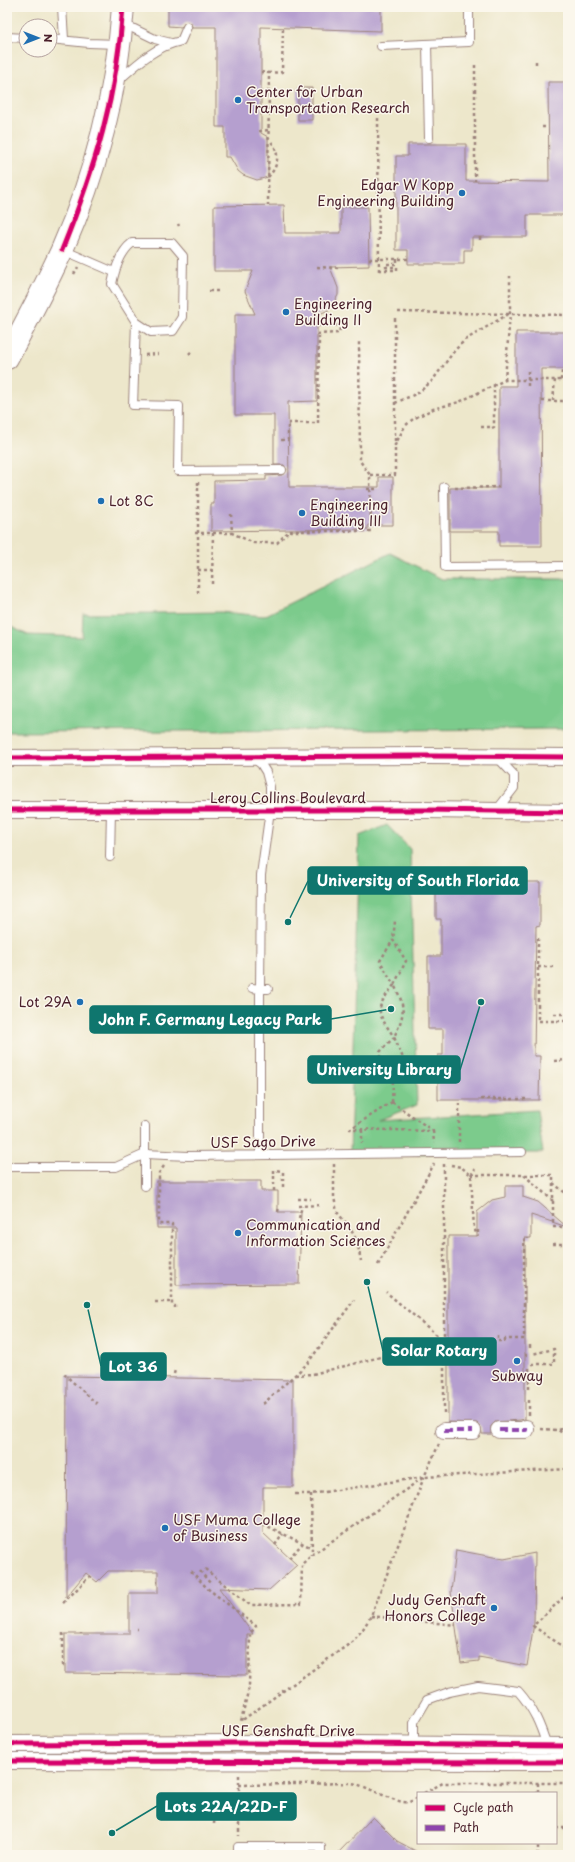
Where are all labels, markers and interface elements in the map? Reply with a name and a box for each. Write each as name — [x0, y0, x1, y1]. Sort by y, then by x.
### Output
north arrow — [18, 18, 58, 58]
text: N — [40, 34, 57, 43]
place label: Center for Urban Transportation Research — [246, 81, 410, 118]
marker: Center for Urban Transportation Research — [233, 95, 243, 105]
place label: Edgar W Kopp Engineering Building — [317, 174, 454, 211]
marker: Edgar W Kopp Engineering Building — [457, 188, 467, 198]
place label: Engineering Building II — [294, 293, 372, 330]
marker: Engineering Building II — [281, 307, 291, 317]
place label: Lot 8C — [109, 490, 154, 511]
place label: Engineering Building III — [310, 494, 388, 531]
marker: Lot 8C — [96, 496, 106, 506]
marker: Engineering Building III — [297, 508, 307, 518]
street label: Leroy Collins Boulevard — [210, 787, 366, 808]
callout: University of South Florida — [308, 867, 527, 894]
text: University of South Florida — [316, 868, 520, 891]
place label: Lot 29A — [19, 991, 72, 1012]
marker: Lot 29A — [75, 997, 85, 1007]
callout: John F. Germany Legacy Park — [90, 1006, 331, 1033]
text: John F. Germany Legacy Park — [98, 1007, 322, 1030]
callout: University Library — [308, 1056, 460, 1083]
text: University Library — [316, 1057, 452, 1080]
street label: USF Sago Drive — [210, 1130, 316, 1153]
place label: Communication and Information Sciences — [246, 1214, 385, 1251]
marker: Communication and Information Sciences — [233, 1228, 243, 1238]
callout: Solar Rotary — [383, 1338, 496, 1365]
text: Solar Rotary — [391, 1338, 488, 1361]
callout: Lot 36 — [101, 1353, 166, 1380]
text: Lot 36 — [108, 1354, 158, 1377]
marker: Subway — [512, 1356, 522, 1366]
place label: Subway — [491, 1365, 543, 1386]
place label: USF Muma College of Business — [173, 1509, 301, 1546]
marker: USF Muma College of Business — [160, 1523, 170, 1533]
place label: Judy Genshaft Honors College — [384, 1589, 486, 1626]
marker: Judy Genshaft Honors College — [489, 1603, 499, 1613]
street label: USF Genshaft Drive — [221, 1720, 355, 1741]
legend — [417, 1792, 557, 1844]
callout: Lots 22A/22D-F — [157, 1793, 296, 1820]
text: Lots 22A/22D-F — [164, 1794, 288, 1817]
text: Cycle path — [453, 1798, 514, 1816]
text: Path — [453, 1818, 479, 1836]

